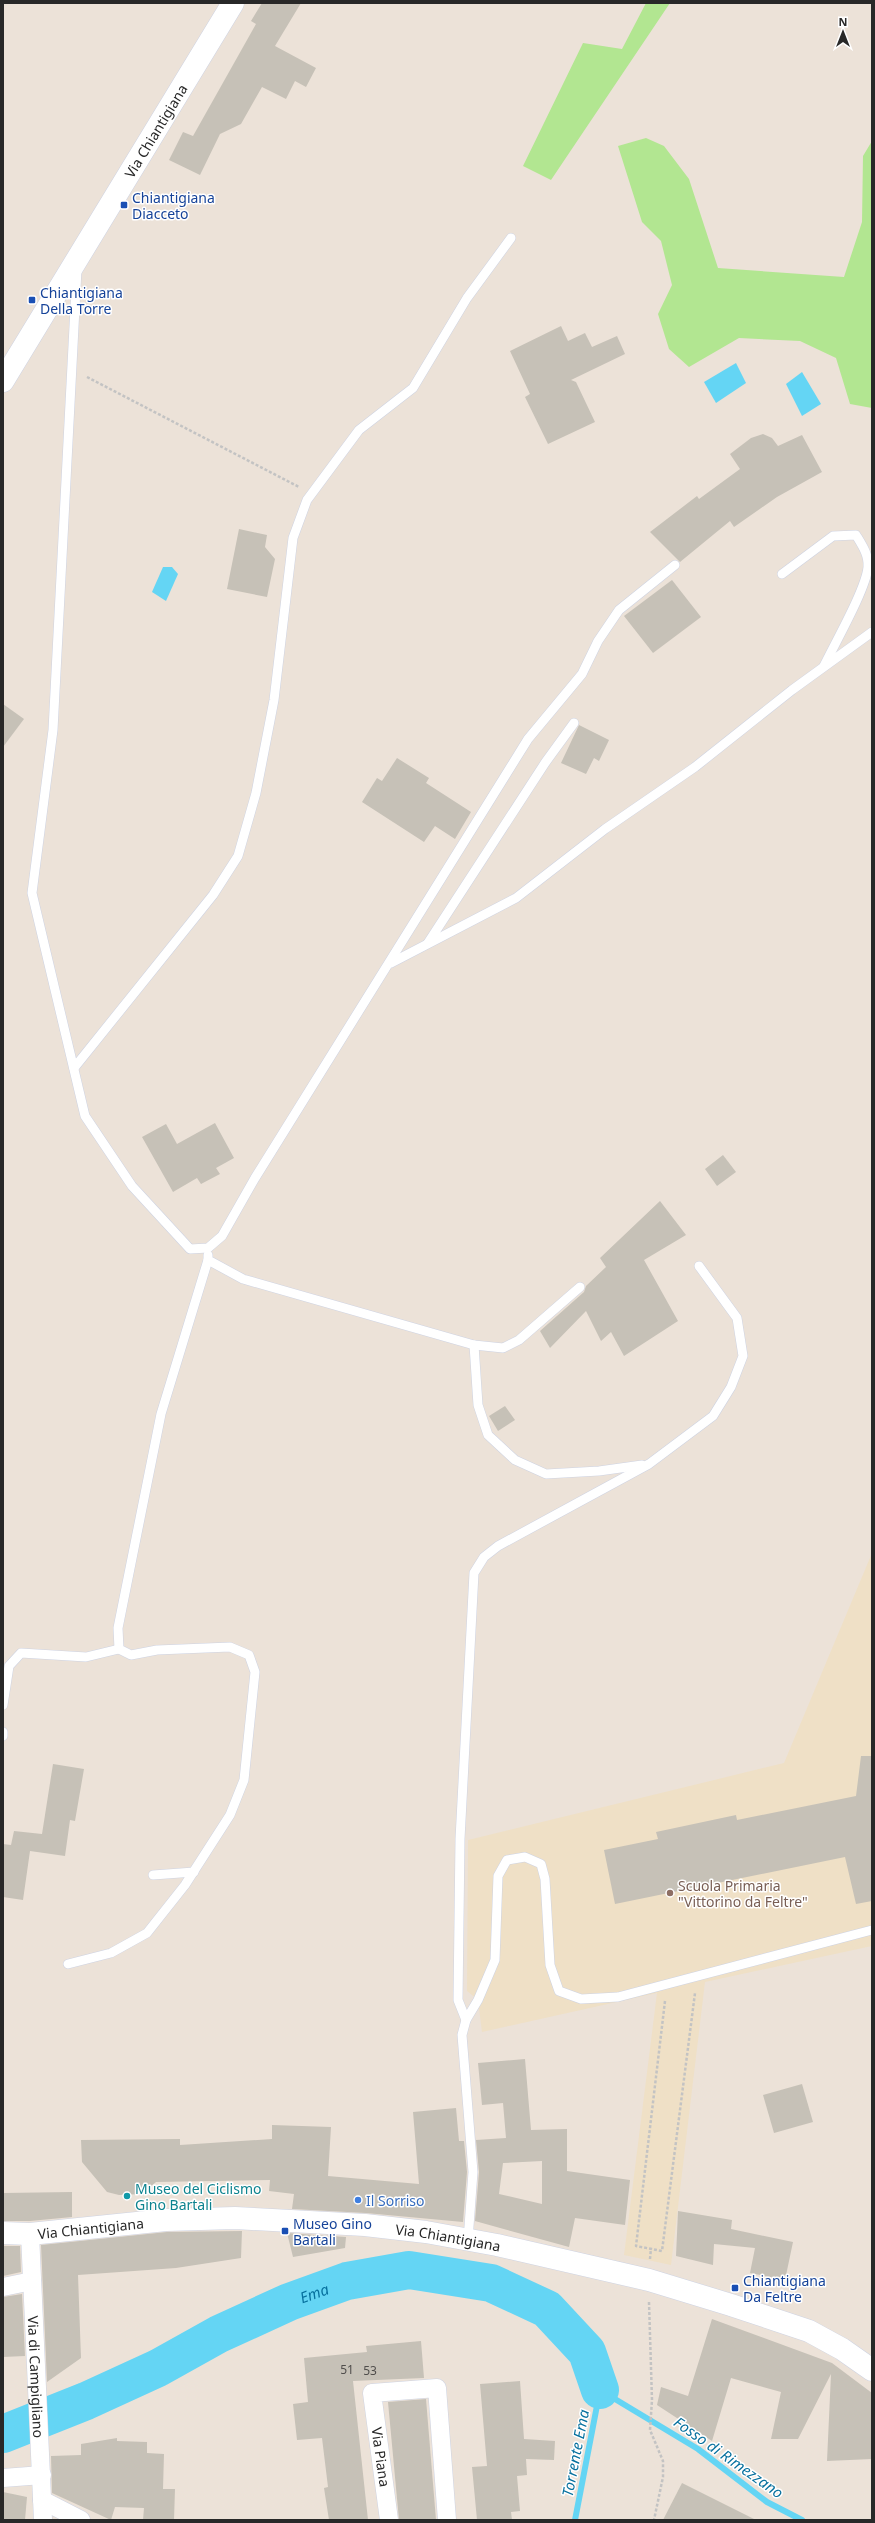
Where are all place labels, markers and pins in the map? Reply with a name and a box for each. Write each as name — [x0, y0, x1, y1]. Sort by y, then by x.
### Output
place label: Chiantigiana Diacceto — [132, 188, 215, 223]
marker: Chiantigiana Diacceto — [119, 200, 129, 210]
place label: Chiantigiana Della Torre — [40, 283, 123, 318]
marker: Chiantigiana Della Torre — [27, 295, 37, 305]
place label: Scuola Primaria "Vittorino da Feltre" — [678, 1876, 808, 1911]
marker: Scuola Primaria "Vittorino da Feltre" — [665, 1888, 675, 1898]
place label: Museo del Ciclismo Gino Bartali — [135, 2179, 262, 2214]
marker: Museo del Ciclismo Gino Bartali — [122, 2191, 132, 2201]
place label: Il Sorriso — [366, 2191, 425, 2210]
marker: Il Sorriso — [353, 2195, 363, 2205]
place label: Museo Gino Bartali — [293, 2214, 372, 2249]
marker: Museo Gino Bartali — [280, 2226, 290, 2236]
place label: Chiantigiana Da Feltre — [743, 2271, 826, 2306]
marker: Chiantigiana Da Feltre — [730, 2283, 740, 2293]

